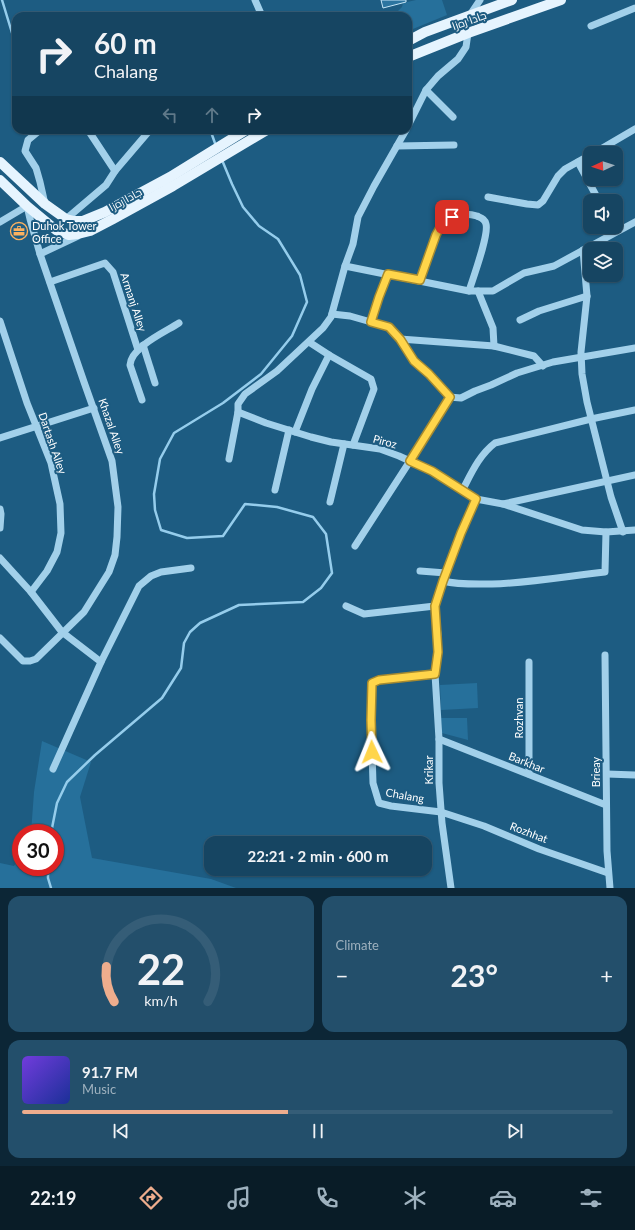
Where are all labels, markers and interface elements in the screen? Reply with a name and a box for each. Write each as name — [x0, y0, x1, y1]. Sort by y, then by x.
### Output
street label: جادا ره‌زا — [450, 8, 488, 33]
text: 60 m — [94, 26, 157, 60]
icon: right — [28, 28, 80, 80]
text: Chalang — [94, 60, 158, 82]
icon: left — [159, 104, 181, 126]
icon: ahead — [201, 104, 223, 126]
icon: right — [243, 104, 265, 126]
north arrow — [583, 146, 623, 186]
map controls — [583, 146, 623, 282]
street label: جادا ره‌زا — [106, 185, 144, 214]
button: sound — [583, 194, 623, 234]
pin — [435, 200, 469, 234]
icon: arrive — [441, 206, 463, 228]
place label: Duhok Tower Office — [32, 219, 97, 245]
office icon: Duhok Tower Office — [9, 221, 29, 241]
button: layers — [583, 242, 623, 282]
street label: Armanj Alley — [118, 271, 150, 333]
street label: Khazal Alley — [96, 396, 128, 456]
street label: Dartash Alley — [36, 410, 70, 476]
street label: Piroz — [372, 432, 398, 450]
street label: Rozhvan — [512, 698, 525, 738]
position arrow — [351, 731, 393, 773]
street label: Barkhar — [507, 749, 547, 775]
street label: Krikar — [422, 756, 435, 785]
street label: Brieay — [589, 756, 602, 787]
street label: Chalang — [385, 785, 426, 805]
street label: Rozhhat — [508, 819, 550, 845]
speed limit sign: 30 — [12, 824, 64, 876]
text: 22:21 · 2 min · 600 m — [248, 847, 388, 865]
text: Climate — [336, 937, 379, 953]
text: 22 — [137, 944, 185, 994]
text: 23° — [451, 957, 498, 993]
text: − — [336, 962, 348, 989]
text: + — [600, 962, 613, 989]
text: km/h — [144, 992, 177, 1009]
text: 91.7 FM — [82, 1063, 138, 1081]
text: Music — [82, 1081, 116, 1097]
icon: previous — [110, 1120, 132, 1142]
icon: pause — [307, 1120, 329, 1142]
icon: next — [504, 1120, 526, 1142]
icon: directions — [137, 1184, 165, 1212]
icon: music — [225, 1184, 253, 1212]
icon: phone — [313, 1184, 341, 1212]
icon: climate — [401, 1184, 429, 1212]
icon: car — [489, 1184, 517, 1212]
icon: filters — [577, 1184, 605, 1212]
text: 22:19 — [30, 1187, 76, 1209]

